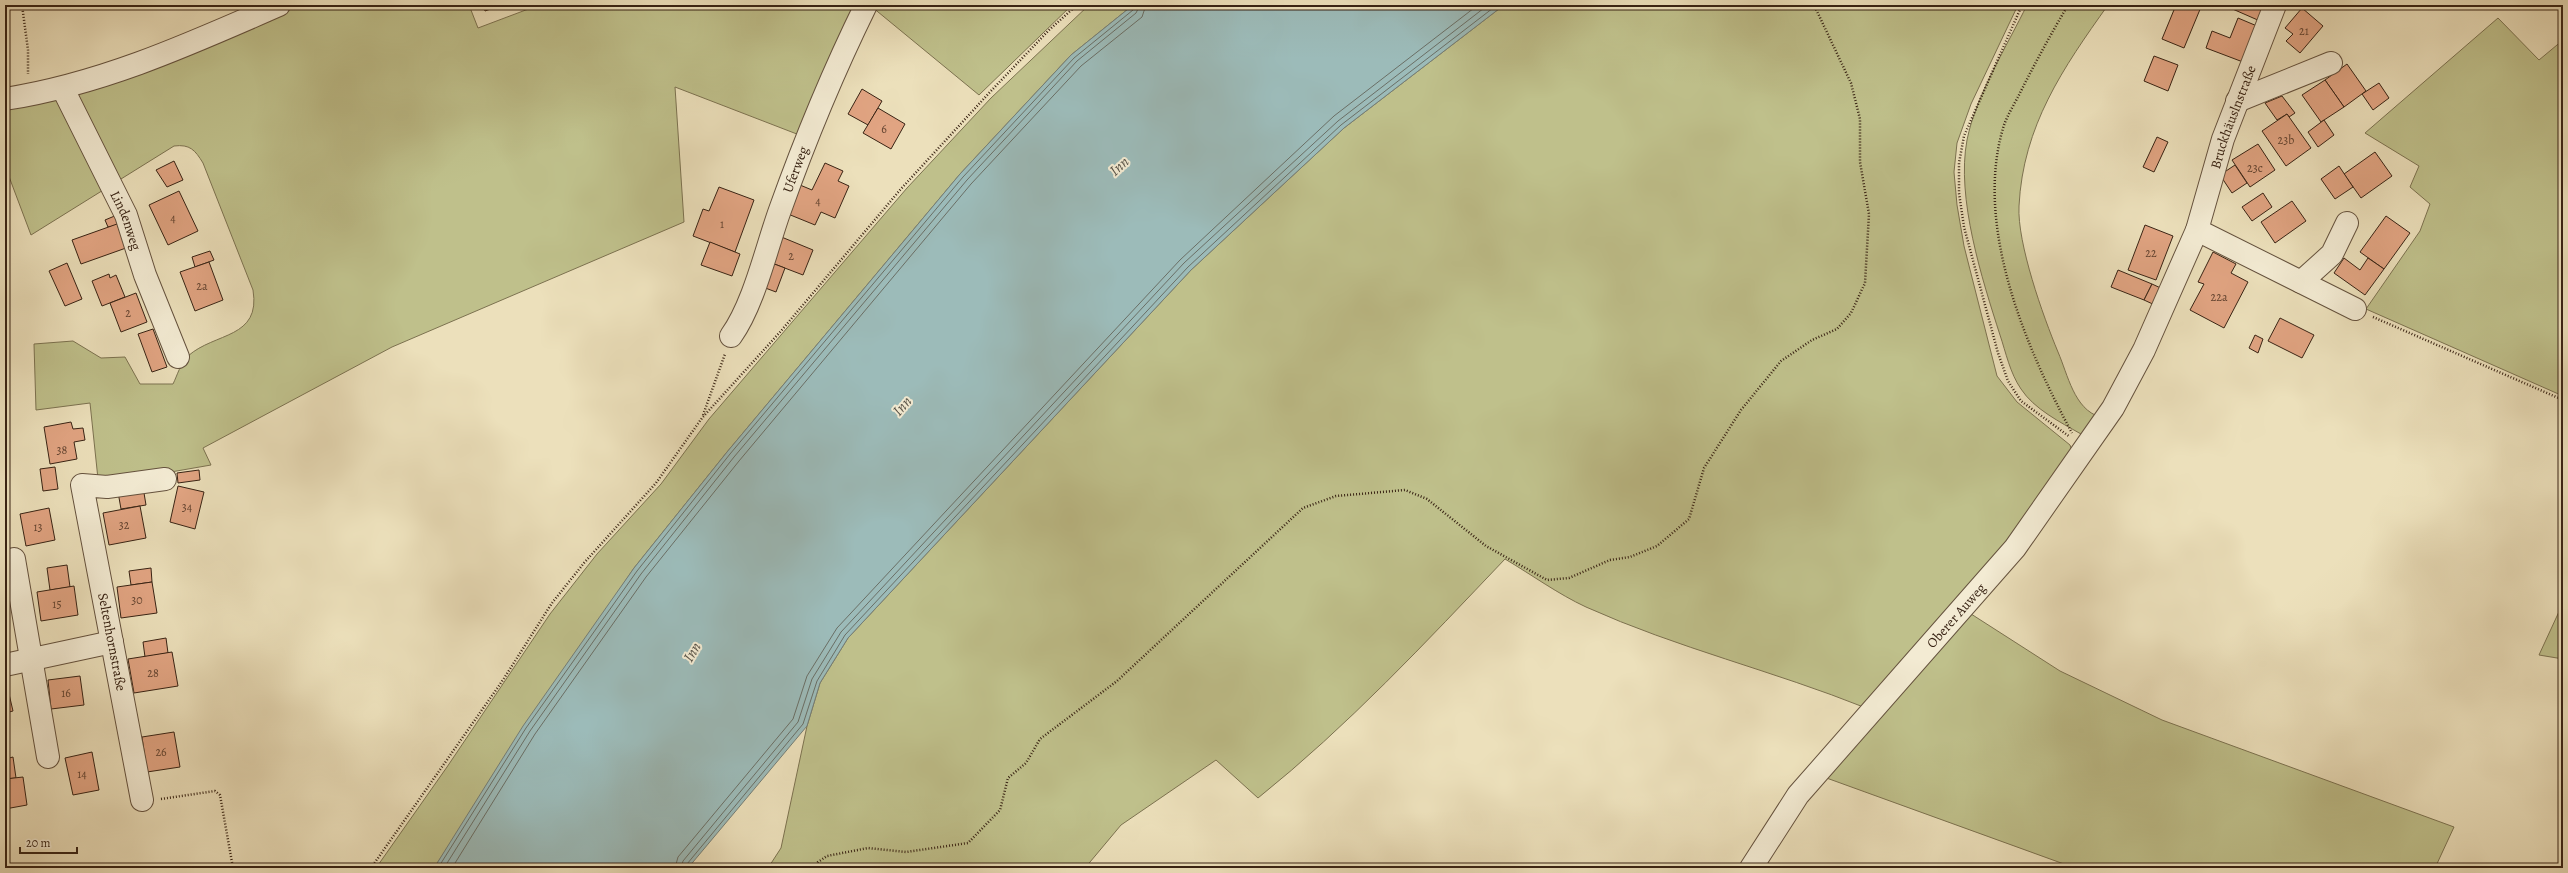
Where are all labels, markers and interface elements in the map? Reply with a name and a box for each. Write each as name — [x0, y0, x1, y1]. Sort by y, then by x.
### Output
house number: 21 — [2299, 23, 2309, 39]
street label: Bruckhäuslnstraße — [2205, 62, 2260, 171]
house number: 6 — [881, 121, 887, 137]
house number: 23b — [2278, 132, 2294, 148]
street label: Uferweg — [778, 143, 813, 195]
water label: Inn — [1105, 152, 1133, 180]
house number: 23c — [2247, 160, 2263, 176]
street label: Lindenweg — [106, 187, 146, 253]
house number: 4 — [815, 193, 821, 209]
house number: 4 — [170, 210, 176, 226]
house number: 1 — [720, 216, 724, 232]
house number: 22 — [2145, 245, 2157, 261]
house number: 2 — [788, 248, 794, 264]
house number: 2a — [196, 278, 208, 294]
house number: 22a — [2211, 289, 2228, 305]
house number: 2 — [125, 305, 131, 321]
water label: Inn — [888, 392, 916, 420]
house number: 38 — [57, 442, 68, 458]
house number: 34 — [182, 499, 193, 515]
house number: 32 — [119, 517, 130, 533]
house number: 13 — [33, 519, 43, 535]
street label: Oberer Auweg — [1922, 579, 1990, 652]
street label: Seltenhornstraße — [93, 591, 131, 693]
house number: 30 — [131, 592, 143, 608]
house number: 15 — [52, 596, 62, 612]
water label: Inn — [678, 638, 706, 666]
house number: 28 — [147, 665, 159, 681]
house number: 16 — [61, 685, 71, 701]
house number: 26 — [155, 744, 167, 760]
house number: 14 — [77, 766, 87, 782]
scale bar — [20, 829, 77, 855]
text: 20 m — [26, 835, 50, 851]

